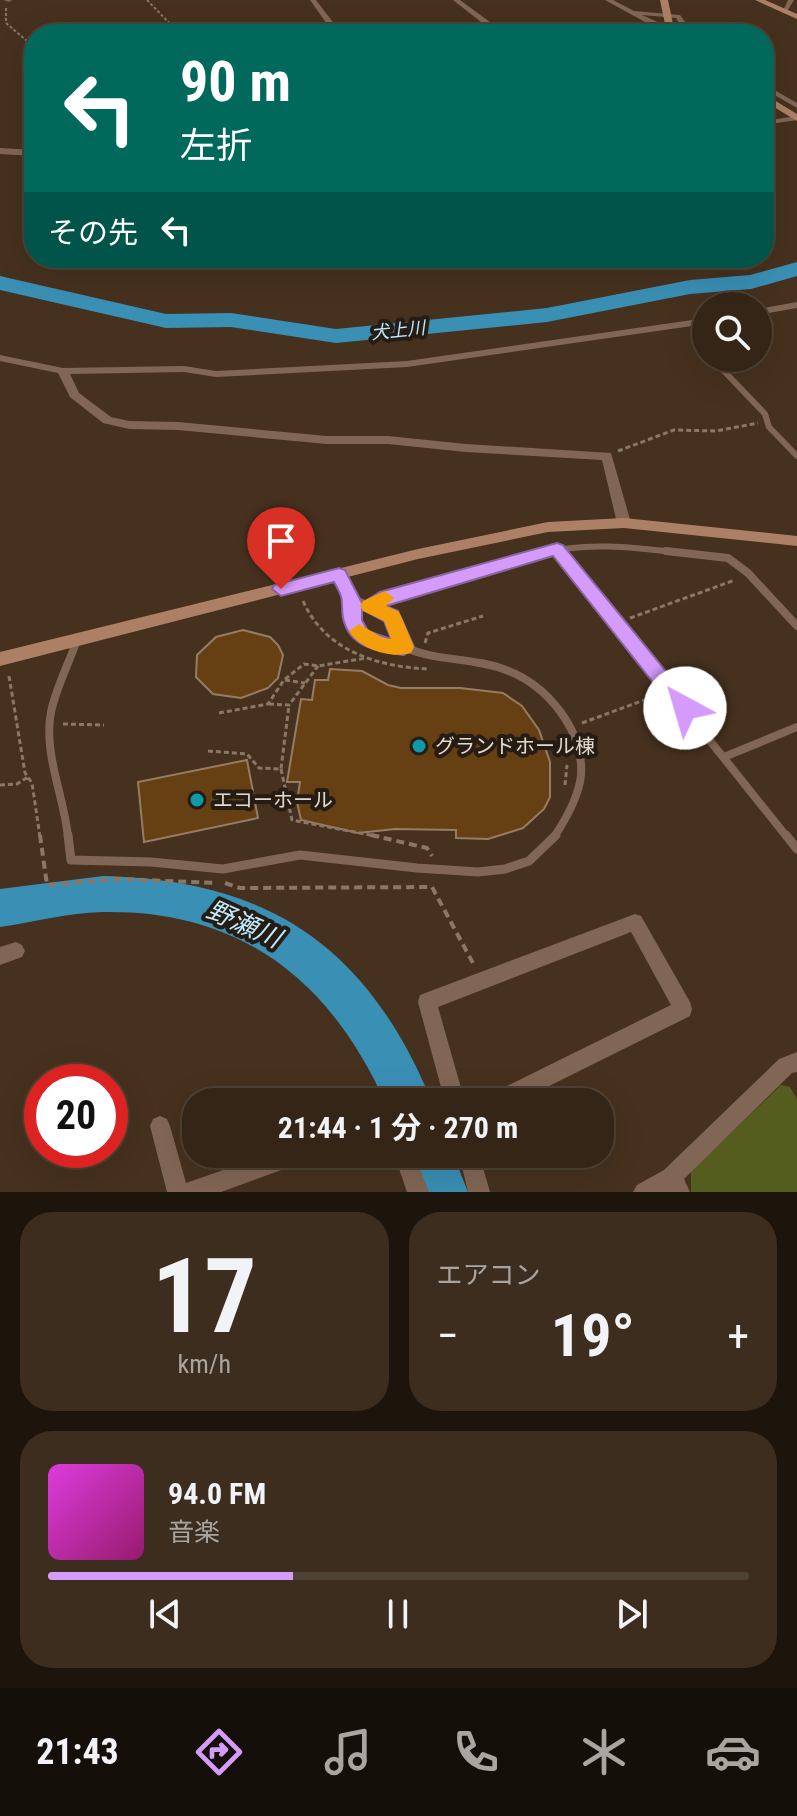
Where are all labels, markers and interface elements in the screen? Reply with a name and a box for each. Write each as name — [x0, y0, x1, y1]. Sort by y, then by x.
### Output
text: 90 m — [180, 49, 291, 115]
icon: left — [48, 56, 152, 160]
text: 左折 — [180, 125, 252, 167]
icon: left — [154, 208, 198, 252]
text: その先 — [48, 215, 138, 250]
map controls — [692, 292, 772, 372]
button: search — [692, 292, 772, 372]
water label: 犬上川 — [370, 317, 428, 343]
pin — [247, 507, 315, 589]
icon: arrive — [259, 519, 303, 563]
position arrow — [643, 666, 727, 750]
place label: グランドホール棟 — [435, 734, 595, 758]
marker: グランドホール棟 — [410, 737, 428, 755]
place label: エコーホール — [213, 788, 333, 812]
marker: エコーホール — [188, 791, 206, 809]
water label: 野瀬川 — [202, 894, 288, 955]
speed limit sign: 20 — [24, 1064, 128, 1168]
text: 21:44 · 1 分 · 270 m — [278, 1110, 518, 1145]
text: 17 — [152, 1236, 257, 1357]
text: エアコン — [437, 1260, 541, 1290]
text: 19° — [551, 1300, 635, 1371]
text: − — [437, 1310, 459, 1362]
text: + — [727, 1310, 749, 1362]
text: km/h — [178, 1349, 231, 1379]
text: 94.0 FM — [168, 1476, 266, 1511]
text: 音楽 — [168, 1517, 220, 1547]
icon: previous — [143, 1592, 187, 1636]
icon: pause — [376, 1592, 420, 1636]
icon: next — [610, 1592, 654, 1636]
icon: directions — [191, 1724, 247, 1780]
icon: music — [320, 1724, 376, 1780]
icon: phone — [448, 1724, 504, 1780]
icon: climate — [576, 1724, 632, 1780]
icon: car — [705, 1724, 761, 1780]
text: 21:43 — [36, 1731, 119, 1773]

